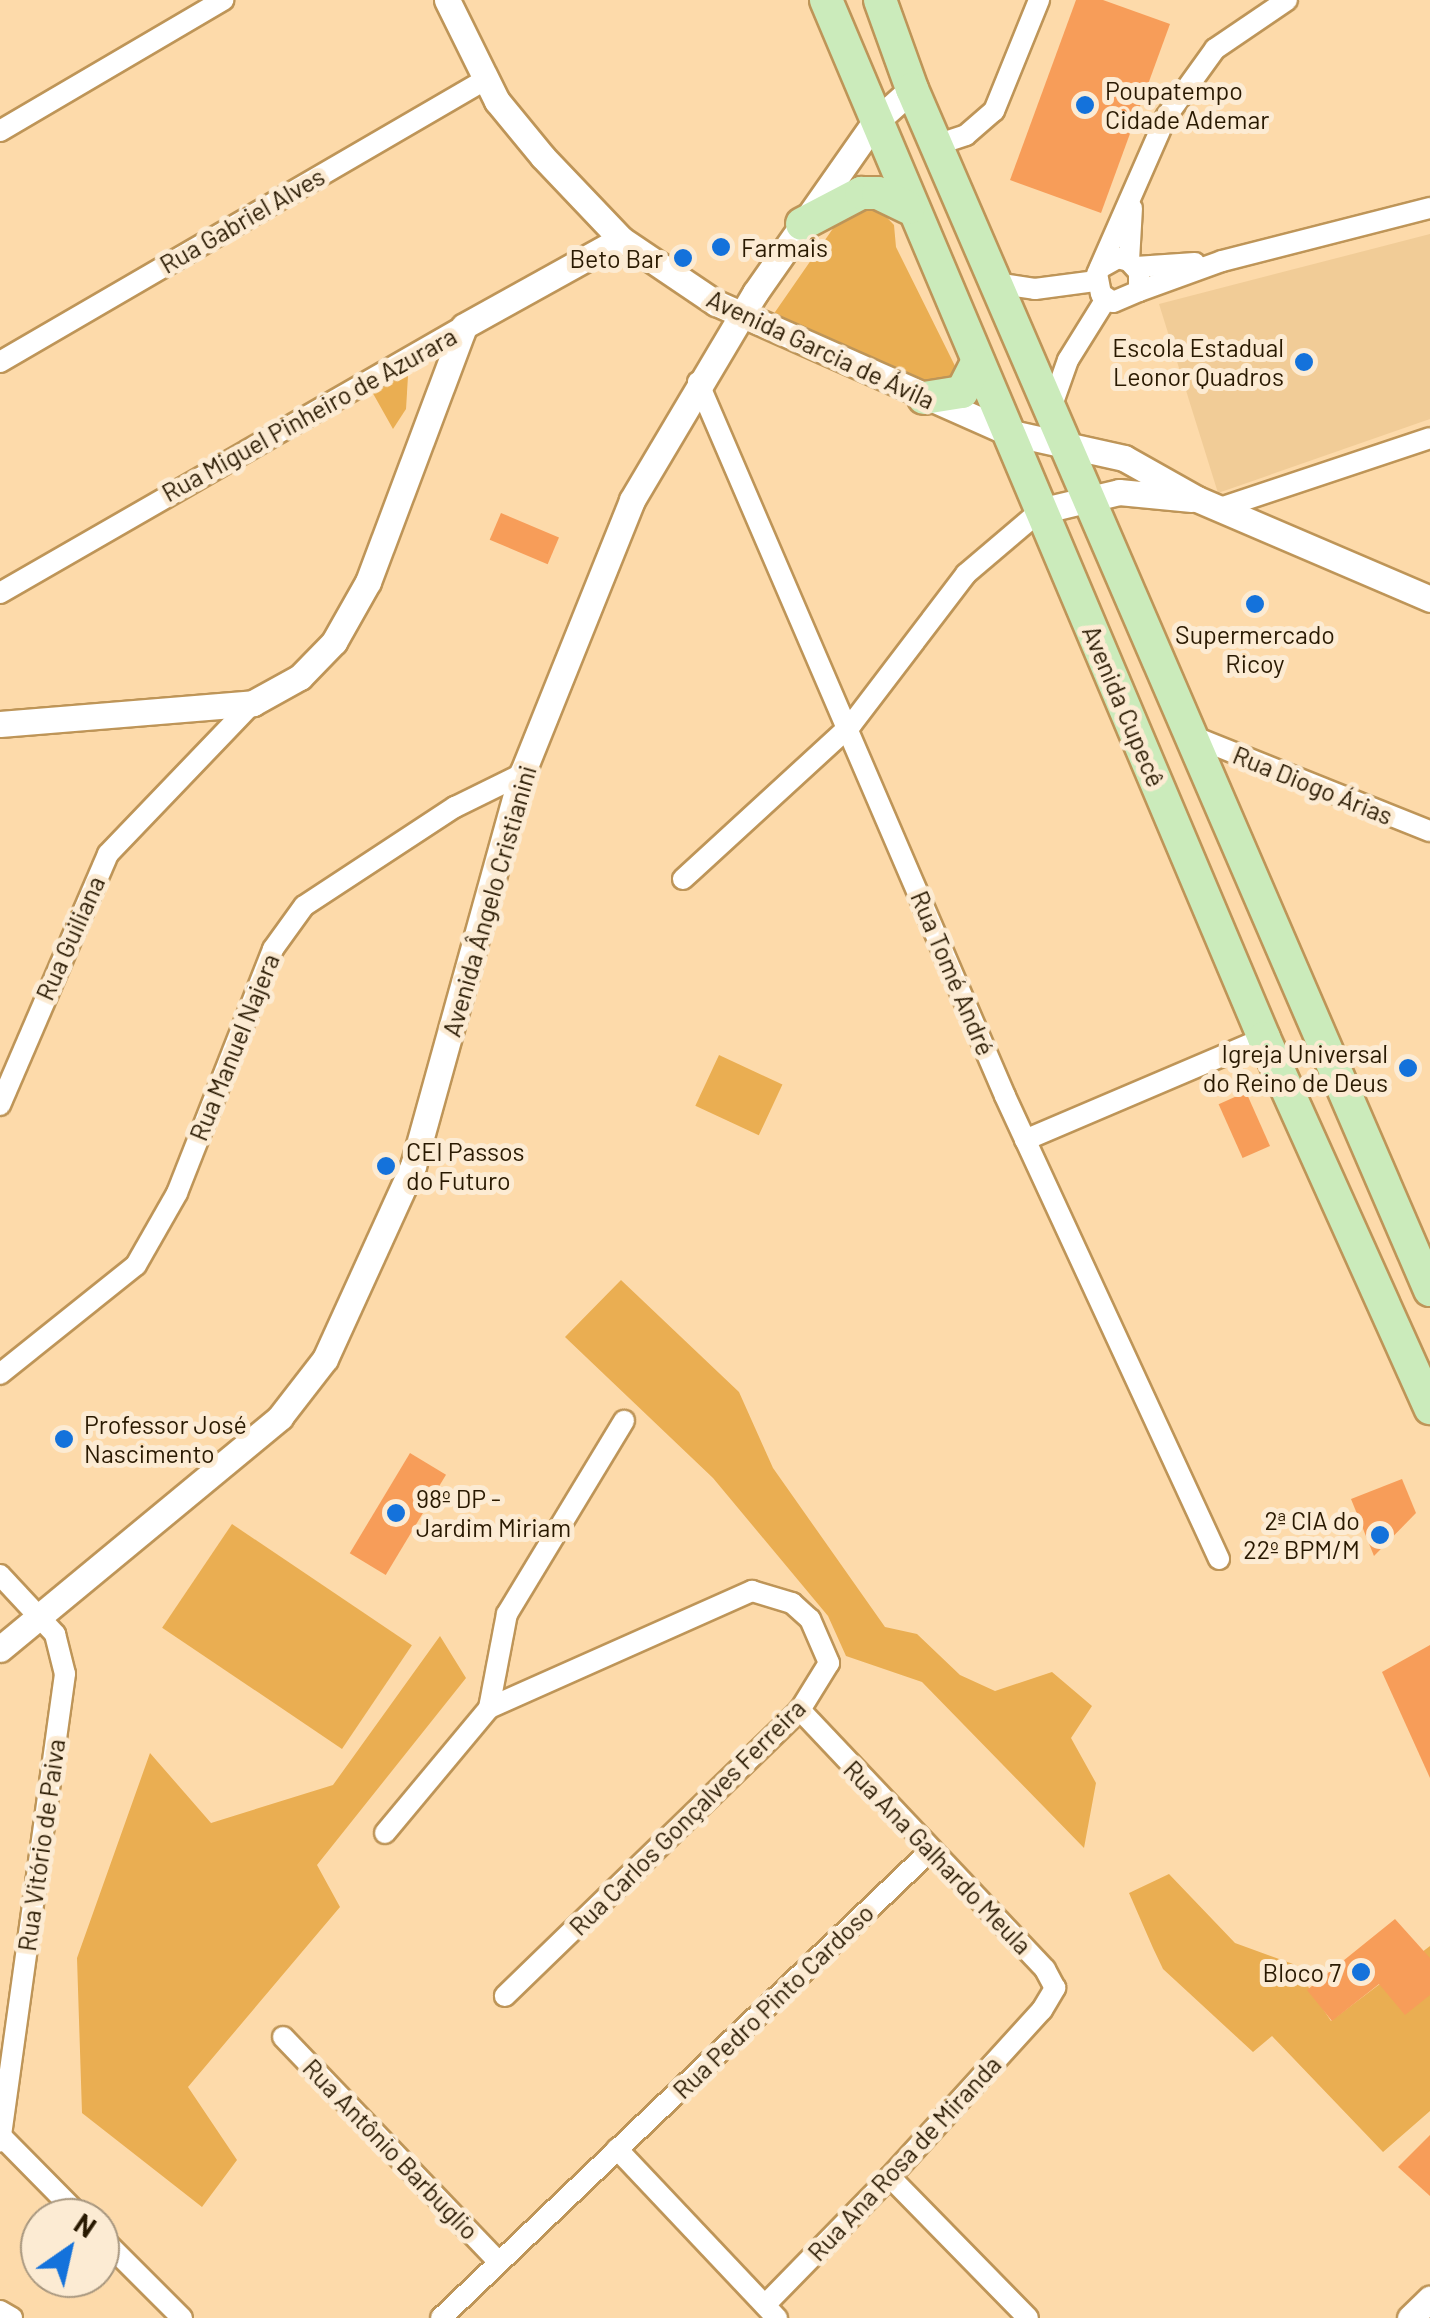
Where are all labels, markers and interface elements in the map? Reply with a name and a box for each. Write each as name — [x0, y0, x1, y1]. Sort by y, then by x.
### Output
place label: Poupatempo Cidade Ademar — [1105, 76, 1269, 135]
marker: Poupatempo Cidade Ademar — [1074, 94, 1096, 116]
street label: Rua Gabriel Alves — [154, 161, 330, 279]
place label: Farmais — [741, 232, 828, 262]
marker: Farmais — [710, 236, 732, 258]
place label: Beto Bar — [569, 243, 663, 273]
marker: Beto Bar — [672, 247, 694, 269]
street label: Avenida Garcia de Ávila — [702, 283, 940, 415]
street label: Rua Miguel Pinheiro de Azurara — [156, 320, 462, 508]
place label: Escola Estadual Leonor Quadros — [1112, 333, 1284, 392]
marker: Escola Estadual Leonor Quadros — [1293, 351, 1315, 373]
marker: Supermercado Ricoy — [1244, 593, 1266, 615]
place label: Supermercado Ricoy — [1175, 620, 1335, 679]
street label: Avenida Cupecê — [1077, 621, 1171, 791]
street label: Rua Diogo Árias — [1229, 739, 1397, 831]
street label: Avenida Ângelo Cristianini — [436, 762, 542, 1040]
street label: Rua Guiliana — [29, 871, 111, 1005]
street label: Rua Tomé André — [905, 886, 1001, 1060]
street label: Rua Manuel Najera — [183, 949, 285, 1145]
place label: Igreja Universal do Reino de Deus — [1203, 1039, 1388, 1098]
marker: Igreja Universal do Reino de Deus — [1397, 1057, 1419, 1079]
place label: CEI Passos do Futuro — [406, 1137, 525, 1196]
marker: CEI Passos do Futuro — [375, 1155, 397, 1177]
place label: Professor José Nascimento — [84, 1410, 247, 1469]
marker: Professor José Nascimento — [53, 1428, 75, 1450]
place label: 98º DP - Jardim Miriam — [416, 1484, 571, 1543]
marker: 98º DP - Jardim Miriam — [385, 1502, 407, 1524]
place label: 2ª CIA do 22º BPM/M — [1243, 1506, 1360, 1565]
marker: 2ª CIA do 22º BPM/M — [1369, 1524, 1391, 1546]
street label: Rua Carlos Gonçalves Ferreira — [563, 1693, 811, 1941]
street label: Rua Vitório de Paiva — [11, 1737, 71, 1953]
street label: Rua Ana Galhardo Meula — [838, 1754, 1038, 1960]
street label: Rua Pedro Pinto Cardoso — [667, 1897, 879, 2105]
place label: Bloco 7 — [1263, 1957, 1341, 1987]
marker: Bloco 7 — [1350, 1961, 1372, 1983]
street label: Rua Ana Rosa de Miranda — [801, 2049, 1007, 2267]
street label: Rua Antônio Barbuglio — [297, 2053, 485, 2245]
north arrow — [20, 2198, 120, 2298]
text: N — [68, 2205, 103, 2244]

